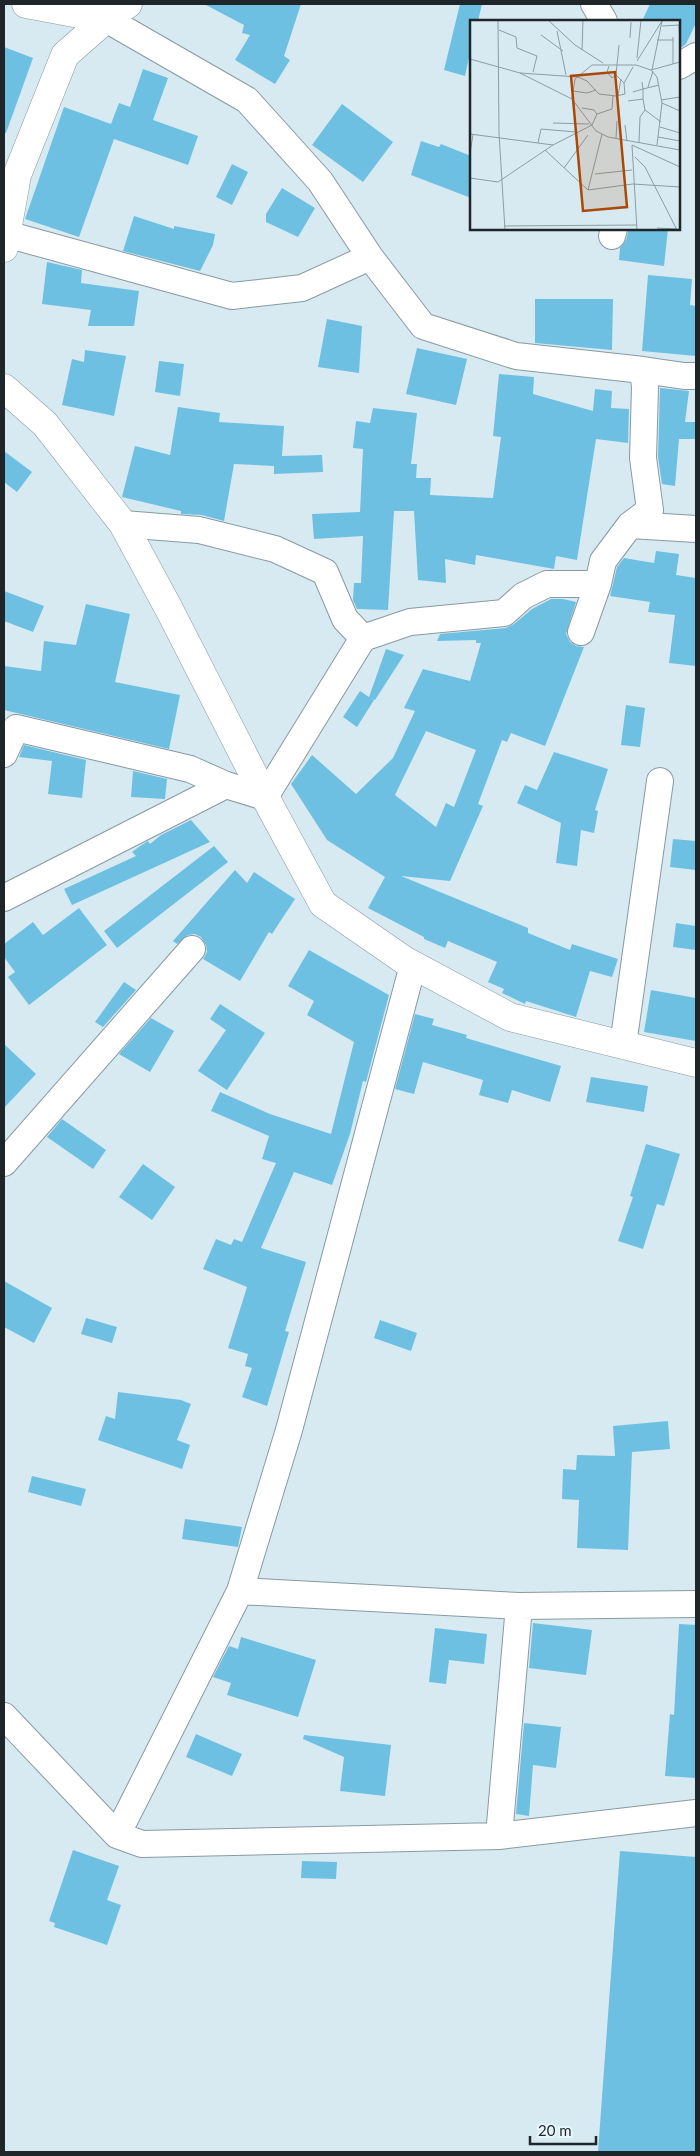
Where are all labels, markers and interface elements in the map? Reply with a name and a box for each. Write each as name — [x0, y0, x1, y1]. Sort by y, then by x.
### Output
inset map — [470, 20, 680, 230]
scale bar — [530, 2114, 596, 2146]
text: 20 m — [538, 2121, 572, 2139]

